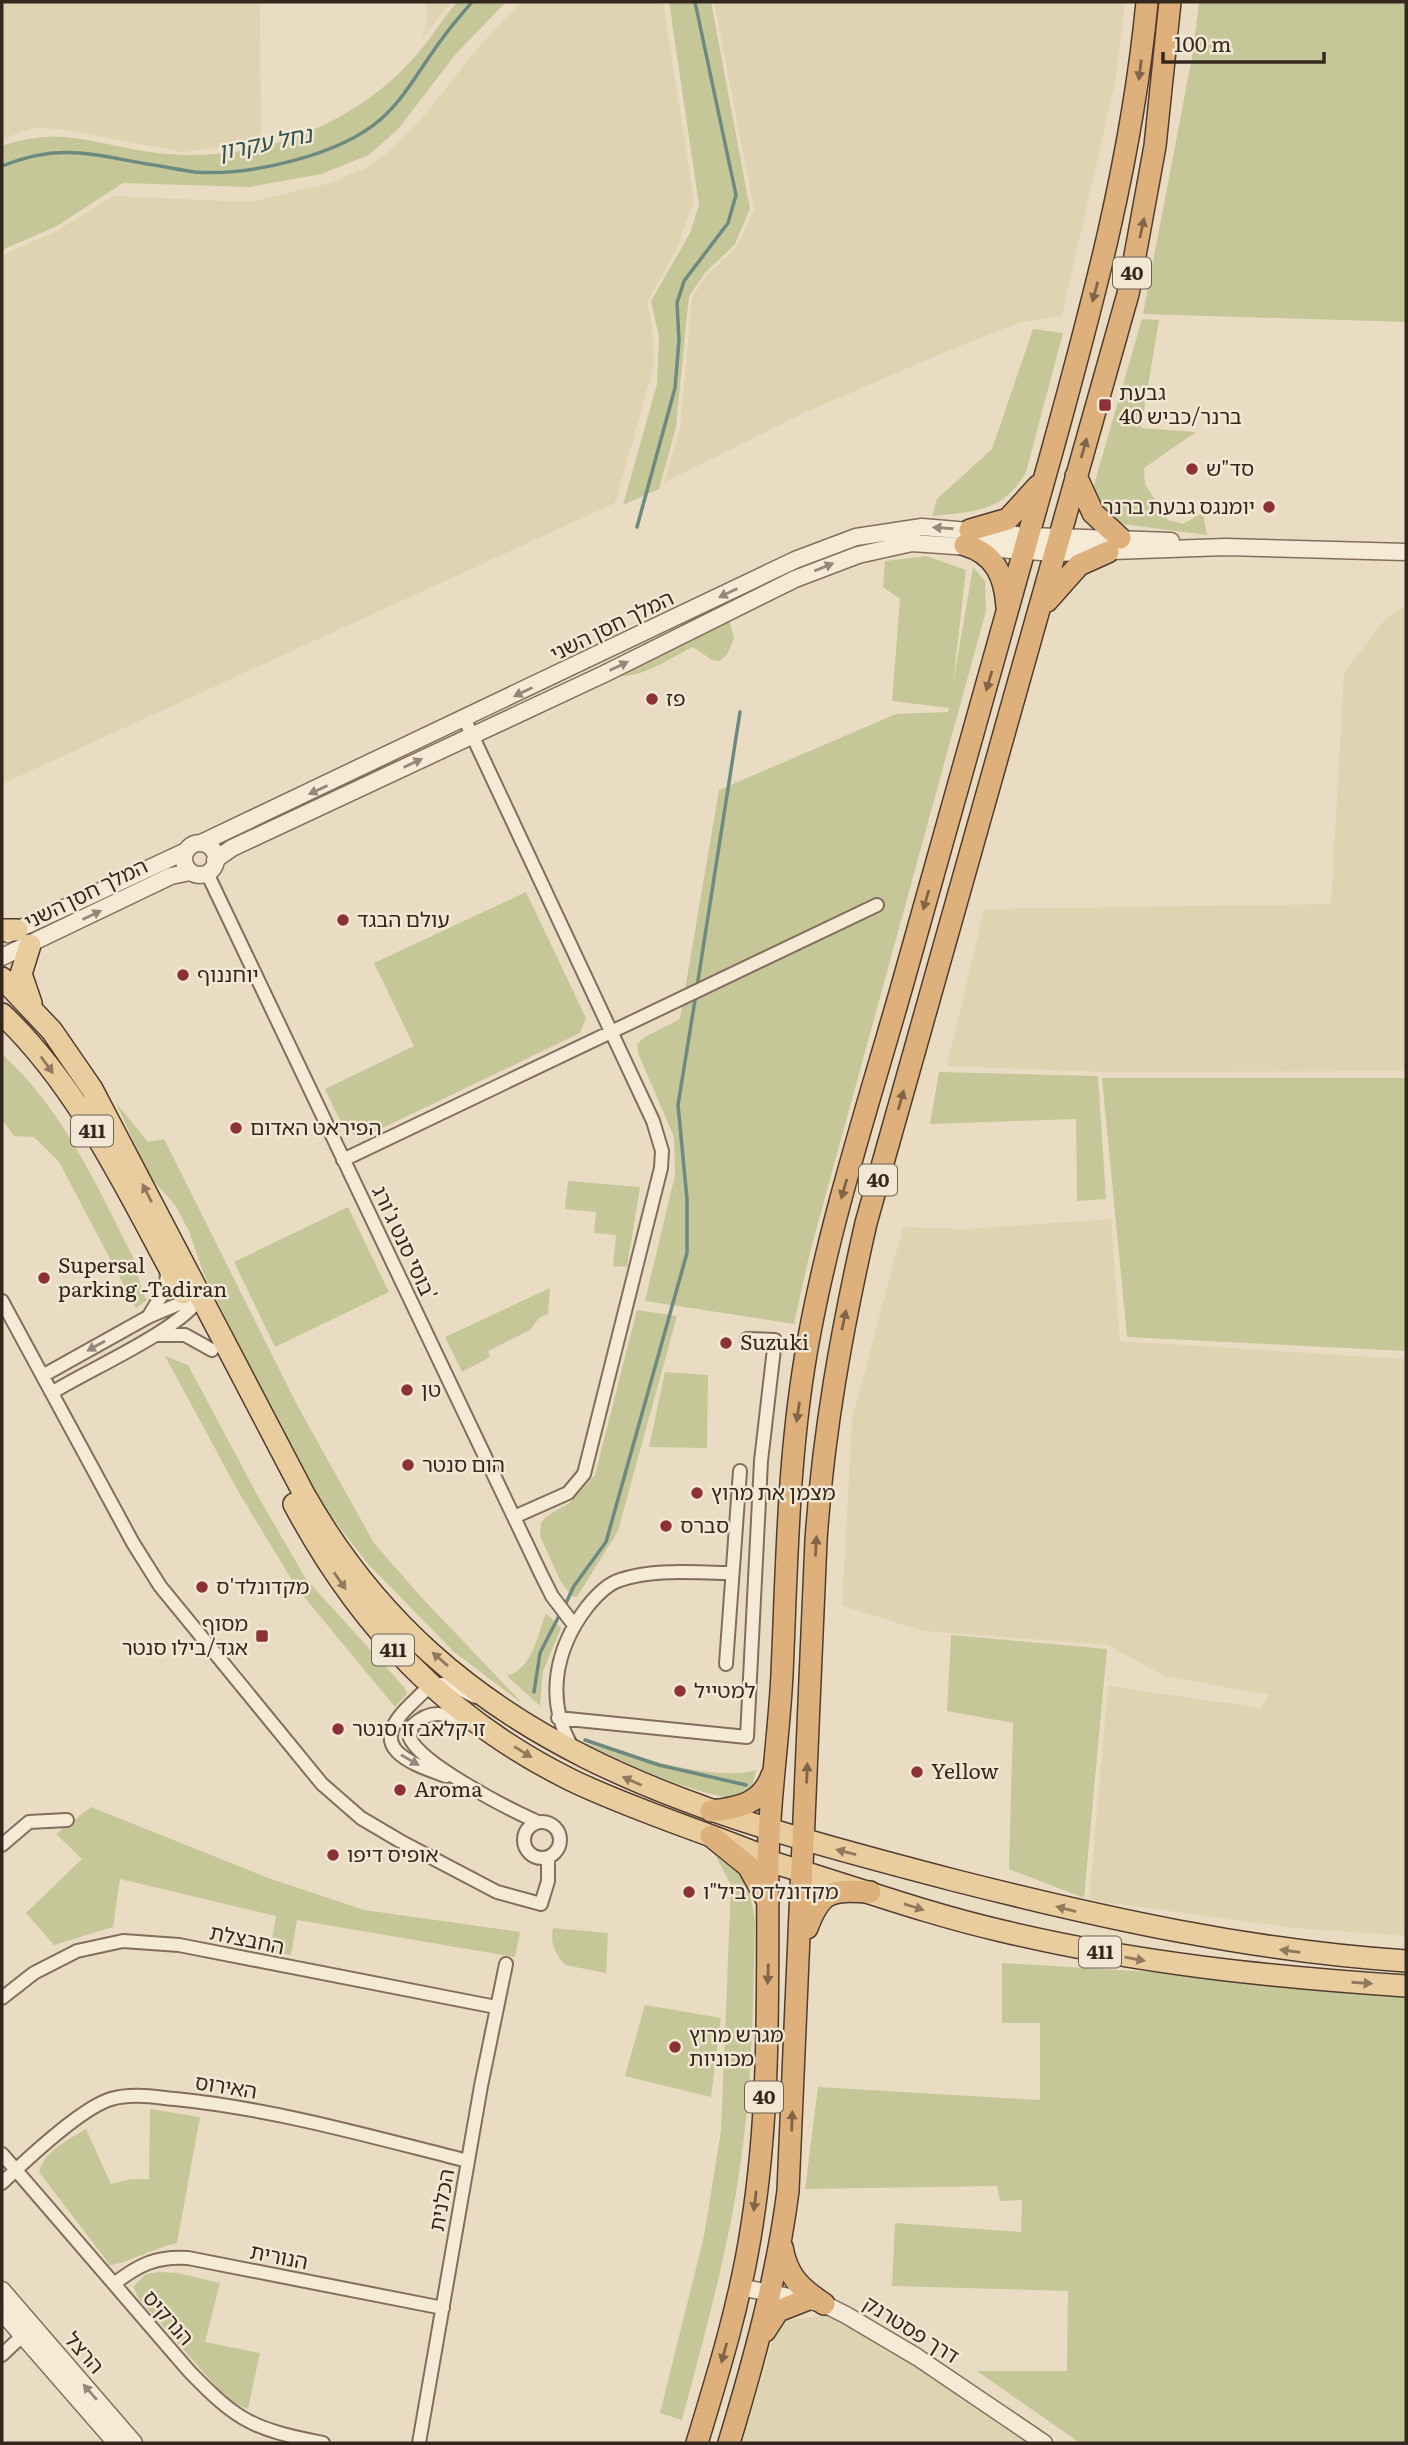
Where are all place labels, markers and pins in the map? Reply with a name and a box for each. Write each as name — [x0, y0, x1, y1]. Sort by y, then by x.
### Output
place label: גבעת ברנר/כביש 40 — [1119, 375, 1242, 430]
marker: גבעת ברנר/כביש 40 — [1097, 397, 1113, 413]
place label: סד"ש — [1206, 451, 1254, 482]
marker: סד"ש — [1184, 461, 1200, 477]
place label: יומנגס גבעת ברנר — [1103, 489, 1255, 520]
marker: יומנגס גבעת ברנר — [1261, 499, 1277, 515]
place label: פז — [666, 681, 686, 712]
marker: פז — [644, 691, 660, 707]
place label: עולם הבגד — [357, 902, 450, 933]
marker: עולם הבגד — [335, 912, 351, 928]
place label: יוחננוף — [197, 957, 259, 988]
marker: יוחננוף — [175, 967, 191, 983]
place label: הפיראט האדום — [250, 1110, 382, 1141]
marker: הפיראט האדום — [228, 1120, 244, 1136]
place label: Supersal parking -Tadiran — [58, 1248, 227, 1303]
marker: Supersal parking -Tadiran — [36, 1270, 52, 1286]
place label: Suzuki — [740, 1325, 809, 1356]
marker: Suzuki — [718, 1335, 734, 1351]
place label: טן — [421, 1372, 441, 1403]
marker: טן — [399, 1382, 415, 1398]
place label: הום סנטר — [422, 1447, 505, 1478]
marker: הום סנטר — [400, 1457, 416, 1473]
place label: מצמן את מרוץ — [711, 1475, 836, 1506]
marker: מצמן את מרוץ — [689, 1485, 705, 1501]
place label: סברס — [680, 1508, 729, 1539]
marker: סברס — [658, 1518, 674, 1534]
place label: מקדונלד'ס — [216, 1569, 310, 1600]
marker: מקדונלד'ס — [194, 1579, 210, 1595]
place label: מסוף אגד/בילו סנטר — [122, 1606, 248, 1661]
marker: מסוף אגד/בילו סנטר — [254, 1628, 270, 1644]
place label: למטייל — [694, 1673, 756, 1704]
marker: למטייל — [672, 1683, 688, 1699]
place label: זו קלאב זו סנטר — [352, 1711, 486, 1742]
marker: זו קלאב זו סנטר — [330, 1721, 346, 1737]
place label: Yellow — [931, 1754, 999, 1785]
marker: Yellow — [909, 1764, 925, 1780]
place label: Aroma — [414, 1772, 483, 1803]
marker: Aroma — [392, 1782, 408, 1798]
place label: אופיס דיפו — [347, 1837, 439, 1868]
marker: אופיס דיפו — [325, 1847, 341, 1863]
place label: מקדונלדס ביל"ו — [703, 1874, 839, 1905]
marker: מקדונלדס ביל"ו — [681, 1884, 697, 1900]
place label: מגרש מרוץ מכוניות — [689, 2017, 784, 2072]
marker: מגרש מרוץ מכוניות — [667, 2039, 683, 2055]

